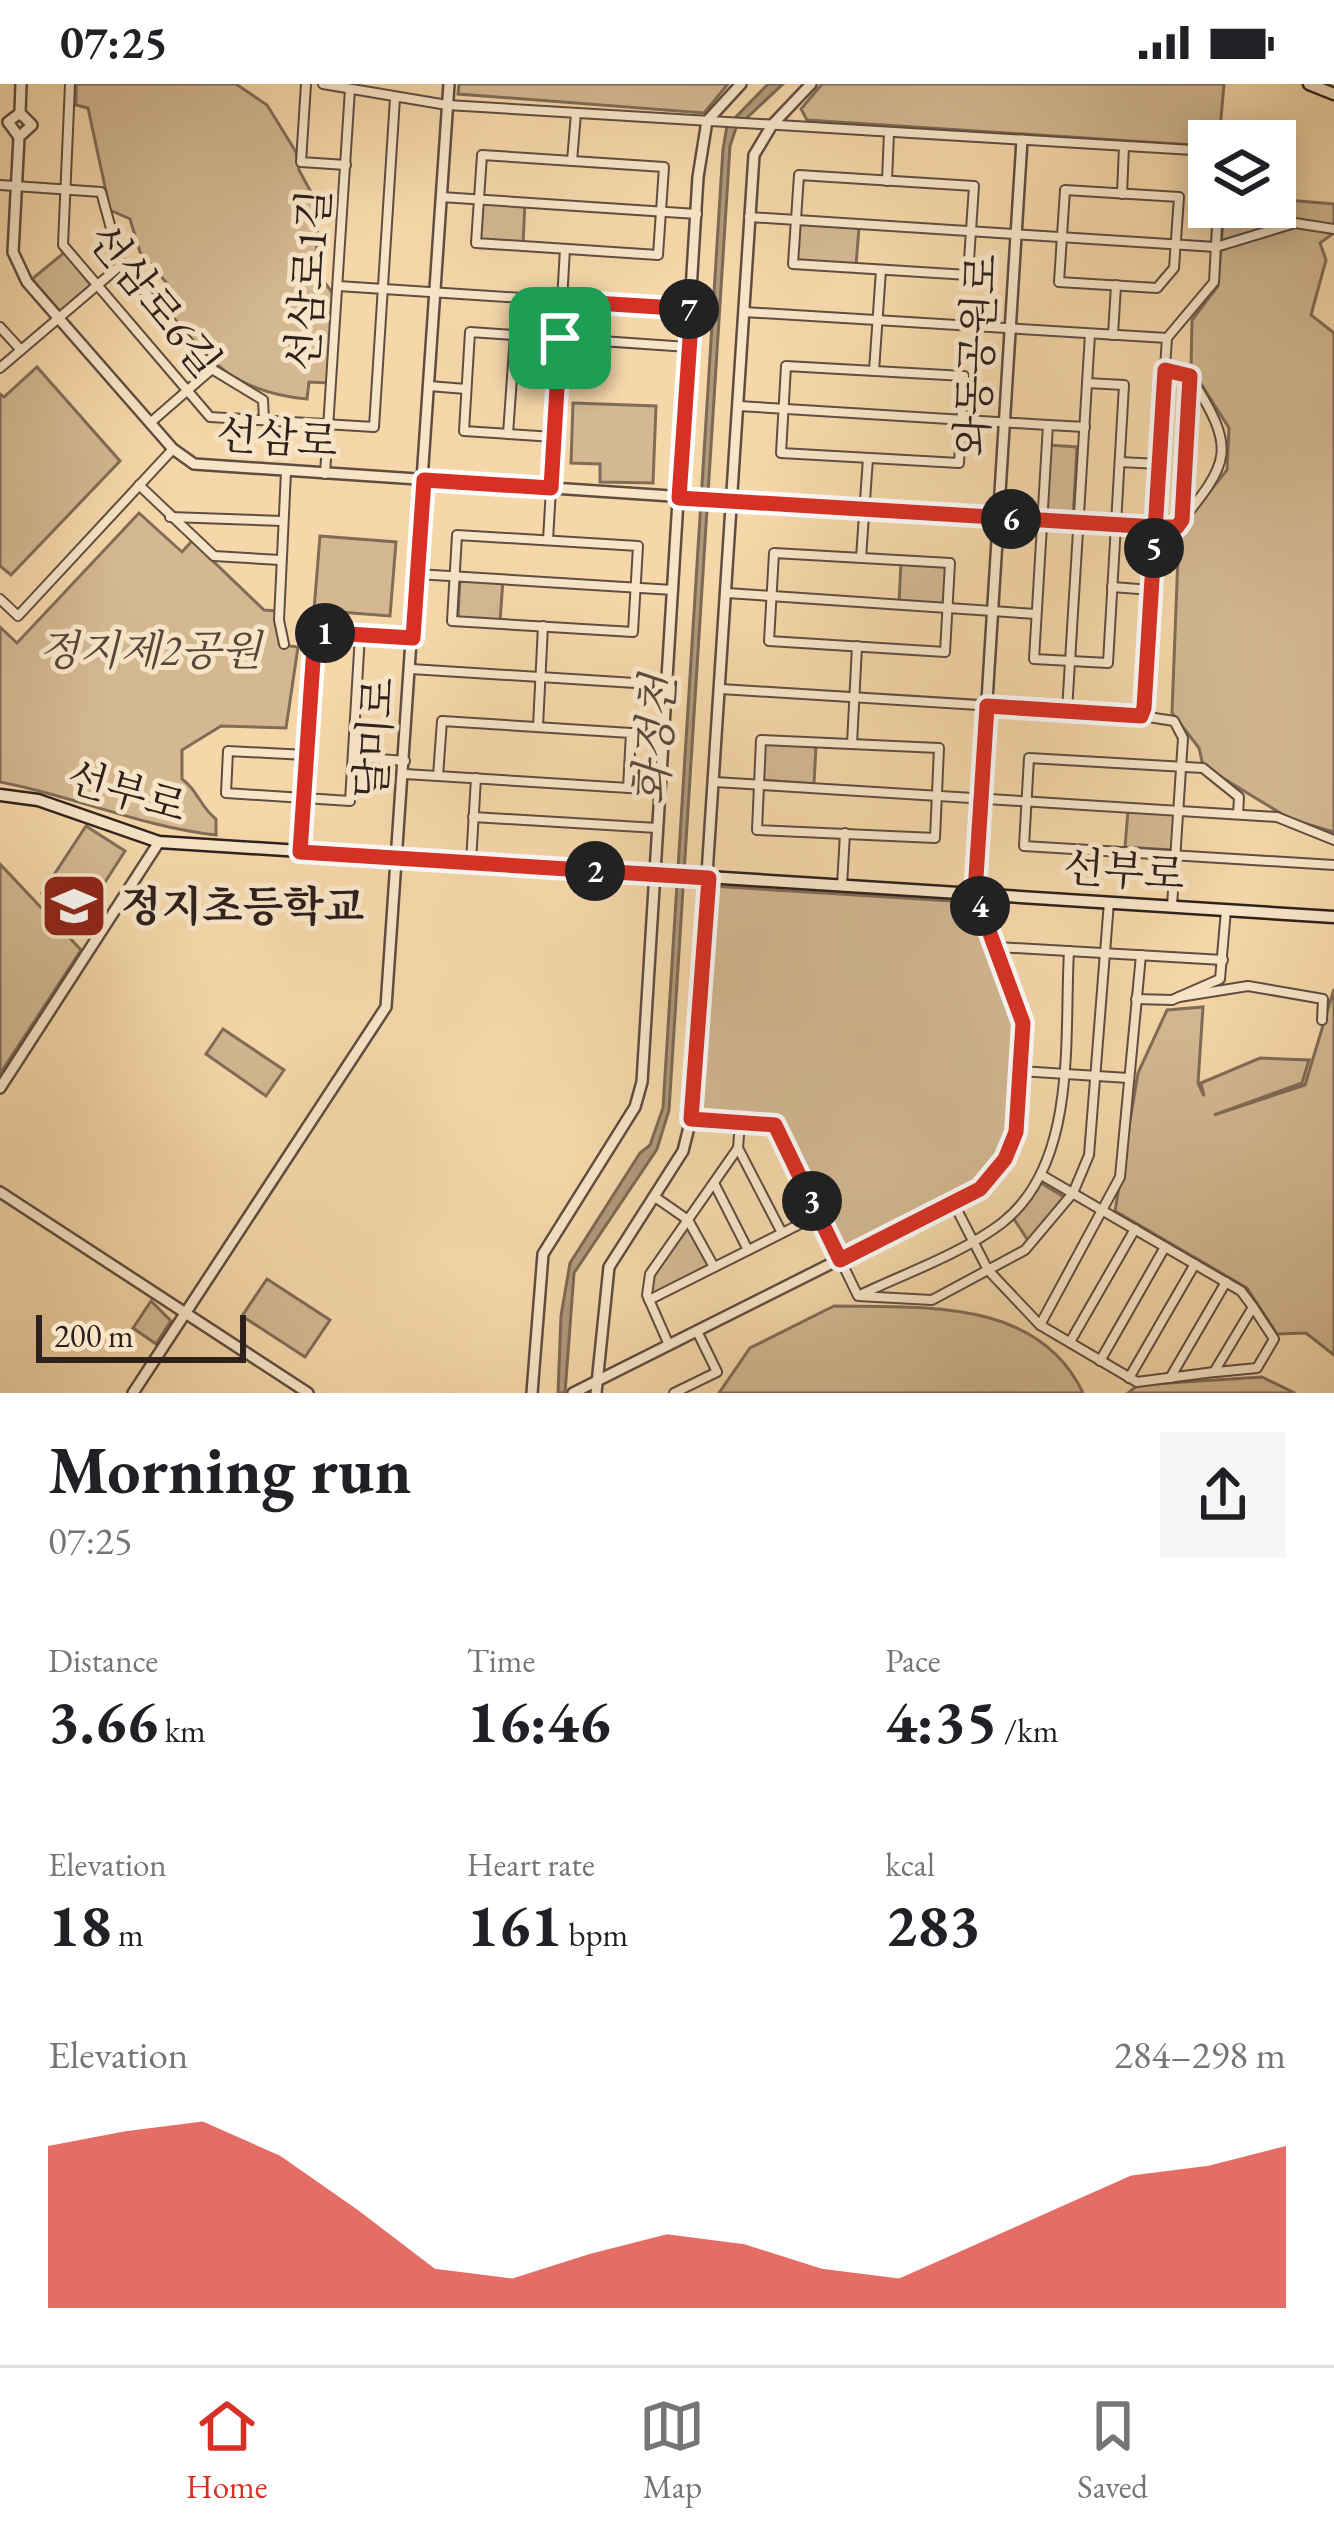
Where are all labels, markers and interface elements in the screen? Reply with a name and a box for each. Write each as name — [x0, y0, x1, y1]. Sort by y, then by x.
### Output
text: 07:25 — [60, 13, 168, 71]
map controls — [1188, 120, 1296, 228]
button: layers — [1188, 120, 1296, 228]
street label: 선삼로1길 — [275, 187, 342, 373]
street label: 선삼로6길 — [76, 212, 233, 389]
street label: 와동공원로 — [944, 252, 1009, 458]
pin: 7 — [659, 279, 719, 339]
pin — [509, 287, 611, 389]
text: 7 — [680, 287, 698, 330]
icon: arrive — [527, 305, 593, 371]
street label: 선삼로 — [214, 406, 340, 469]
pin: 6 — [981, 489, 1041, 549]
text: 6 — [1002, 497, 1020, 540]
pin: 5 — [1124, 518, 1184, 578]
text: 5 — [1145, 526, 1163, 569]
pin: 1 — [295, 603, 355, 663]
text: 1 — [316, 611, 334, 654]
park label: 정지제2공원 — [38, 623, 264, 678]
water label: 화정천 — [621, 669, 688, 807]
street label: 달미로 — [343, 675, 406, 801]
street label: 선부로 — [61, 748, 193, 835]
street label: 선부로 — [1061, 839, 1187, 902]
pin: 2 — [565, 841, 625, 901]
text: 2 — [586, 849, 604, 892]
school or university icon: 정지초등학교 — [39, 871, 109, 941]
pin: 4 — [950, 876, 1010, 936]
place label: 정지초등학교 — [121, 879, 364, 934]
text: 4 — [971, 884, 989, 927]
pin: 3 — [782, 1171, 842, 1231]
text: 3 — [803, 1179, 821, 1222]
scale bar — [36, 1309, 246, 1362]
text: 200 m — [54, 1314, 134, 1357]
text: Morning run — [48, 1427, 412, 1513]
button: share — [1160, 1432, 1286, 1558]
text: 07:25 — [48, 1515, 133, 1566]
text: Distance — [48, 1639, 158, 1682]
text: Time — [467, 1639, 535, 1682]
text: Pace — [885, 1639, 941, 1682]
text: 3.66 — [48, 1682, 158, 1760]
text: 16:46 — [467, 1682, 611, 1760]
text: 4:35 — [885, 1682, 997, 1760]
text: km — [158, 1709, 206, 1752]
text: /km — [997, 1709, 1058, 1752]
text: Elevation — [48, 1843, 167, 1886]
text: Heart rate — [467, 1843, 595, 1886]
text: kcal — [885, 1843, 935, 1886]
text: 18 — [48, 1886, 111, 1964]
text: 161 — [467, 1886, 562, 1964]
text: 283 — [885, 1886, 981, 1964]
text: m — [111, 1913, 144, 1956]
text: bpm — [562, 1913, 628, 1956]
text: Elevation — [48, 2029, 188, 2080]
text: 284–298 m — [1114, 2029, 1286, 2080]
tab: Home — [186, 2393, 268, 2508]
tab: Map — [639, 2393, 705, 2508]
tab: Saved — [1077, 2393, 1148, 2508]

